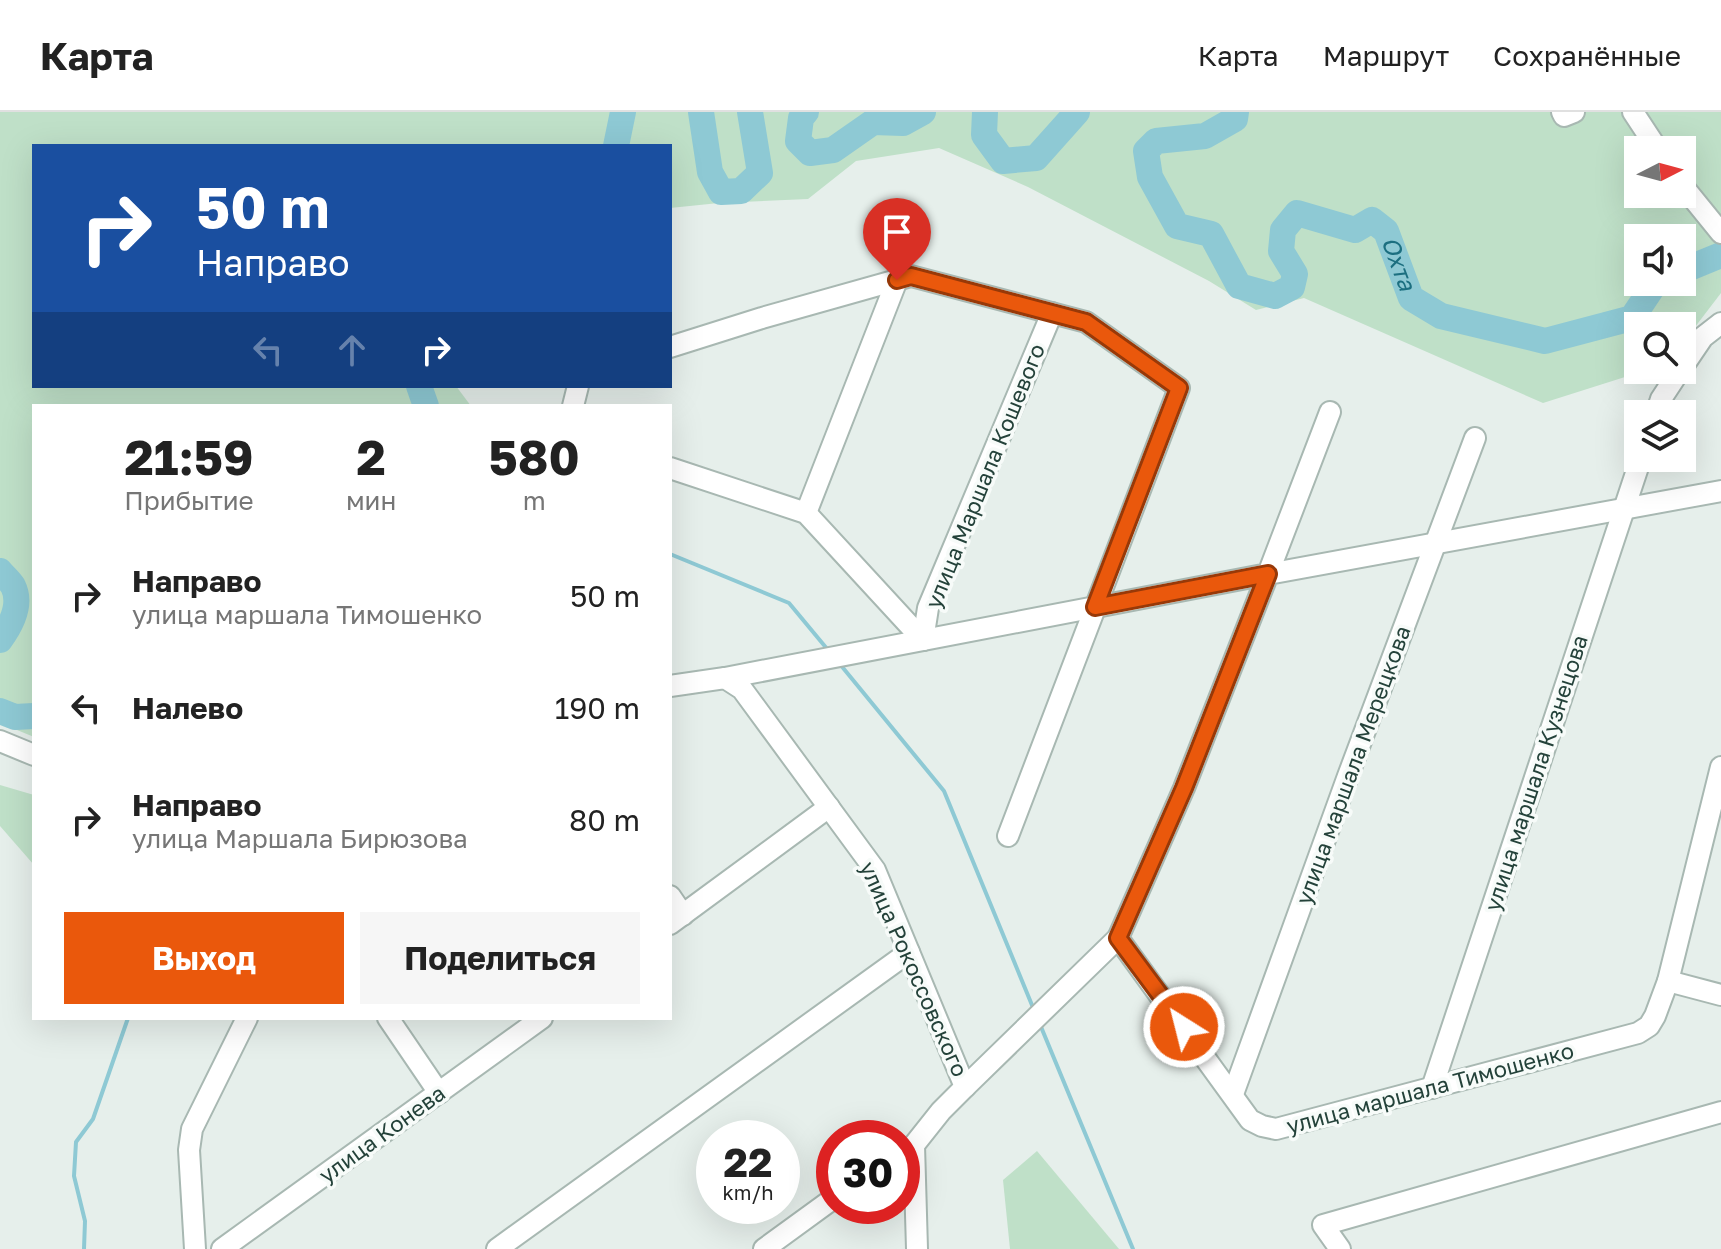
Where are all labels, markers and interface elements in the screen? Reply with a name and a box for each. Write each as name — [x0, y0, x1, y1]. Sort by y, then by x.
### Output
text: Карта — [40, 33, 153, 78]
text: Карта — [1198, 39, 1279, 72]
text: Маршрут — [1323, 39, 1449, 72]
text: Сохранённые — [1493, 39, 1681, 72]
north arrow — [1624, 136, 1696, 208]
map controls — [1624, 136, 1696, 472]
text: 50 m — [196, 173, 330, 240]
icon: right — [64, 176, 168, 280]
pin — [863, 198, 931, 280]
icon: arrive — [875, 210, 919, 254]
button: sound — [1624, 224, 1696, 296]
water label: Охта — [1376, 232, 1423, 296]
text: Направо — [196, 241, 350, 284]
button: search — [1624, 312, 1696, 384]
icon: left — [246, 328, 290, 372]
icon: ahead — [330, 328, 374, 372]
icon: right — [414, 328, 458, 372]
street label: улица Маршала Кошевого — [919, 339, 1050, 612]
button: layers — [1624, 400, 1696, 472]
text: 21:59 — [124, 428, 254, 486]
text: 2 — [356, 428, 386, 486]
text: 580 — [489, 428, 580, 486]
text: Прибытие — [124, 485, 254, 516]
text: мин — [346, 485, 396, 516]
text: m — [523, 485, 546, 516]
text: Направо — [132, 563, 261, 599]
icon: right — [64, 574, 108, 618]
text: 50 m — [570, 578, 640, 614]
text: улица маршала Тимошенко — [132, 599, 482, 630]
street label: улица маршала Мерецкова — [1289, 622, 1416, 908]
street label: улица маршала Кузнецова — [1478, 631, 1593, 914]
icon: left — [64, 686, 108, 730]
text: Налево — [132, 690, 243, 726]
text: 190 m — [555, 690, 640, 726]
text: Направо — [132, 787, 261, 823]
icon: right — [64, 798, 108, 842]
text: 80 m — [569, 802, 640, 838]
text: улица Маршала Бирюзова — [132, 823, 468, 854]
street label: улица Рокоссовского — [855, 857, 974, 1081]
button: Выход — [64, 912, 344, 1004]
button: Поделиться — [360, 912, 640, 1004]
position arrow — [1142, 985, 1226, 1069]
street label: улица маршала Тимошенко — [1283, 1036, 1576, 1139]
street label: улица Конева — [313, 1079, 450, 1188]
speed limit sign: 30 — [816, 1120, 920, 1224]
text: 22 — [724, 1138, 772, 1186]
text: km/h — [723, 1180, 773, 1204]

